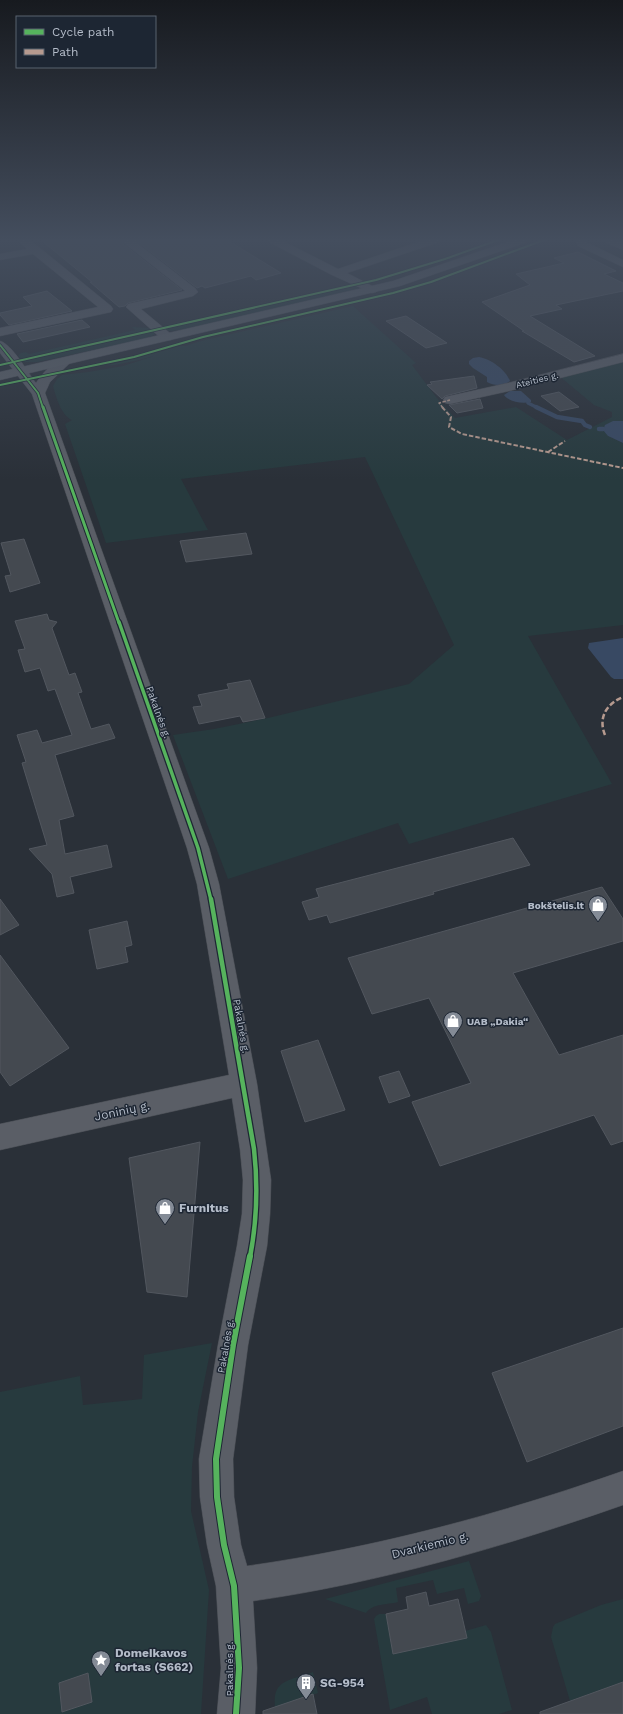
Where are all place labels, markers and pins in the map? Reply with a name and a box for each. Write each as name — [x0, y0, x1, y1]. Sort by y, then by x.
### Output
shop icon: Bokštelis.lt — [587, 894, 609, 922]
place label: Bokštelis.lt — [528, 900, 585, 911]
shop icon: UAB „Dakia“ — [442, 1010, 464, 1038]
place label: UAB „Dakia“ — [467, 1016, 528, 1027]
shop icon: Furnitus — [154, 1197, 176, 1225]
place label: Furnitus — [179, 1201, 229, 1215]
place label: Domeikavos fortas (S662) — [115, 1646, 193, 1674]
place icon: Domeikavos fortas (S662) — [90, 1649, 112, 1677]
building icon: SG-954 — [295, 1672, 317, 1700]
place label: SG-954 — [320, 1676, 365, 1690]

